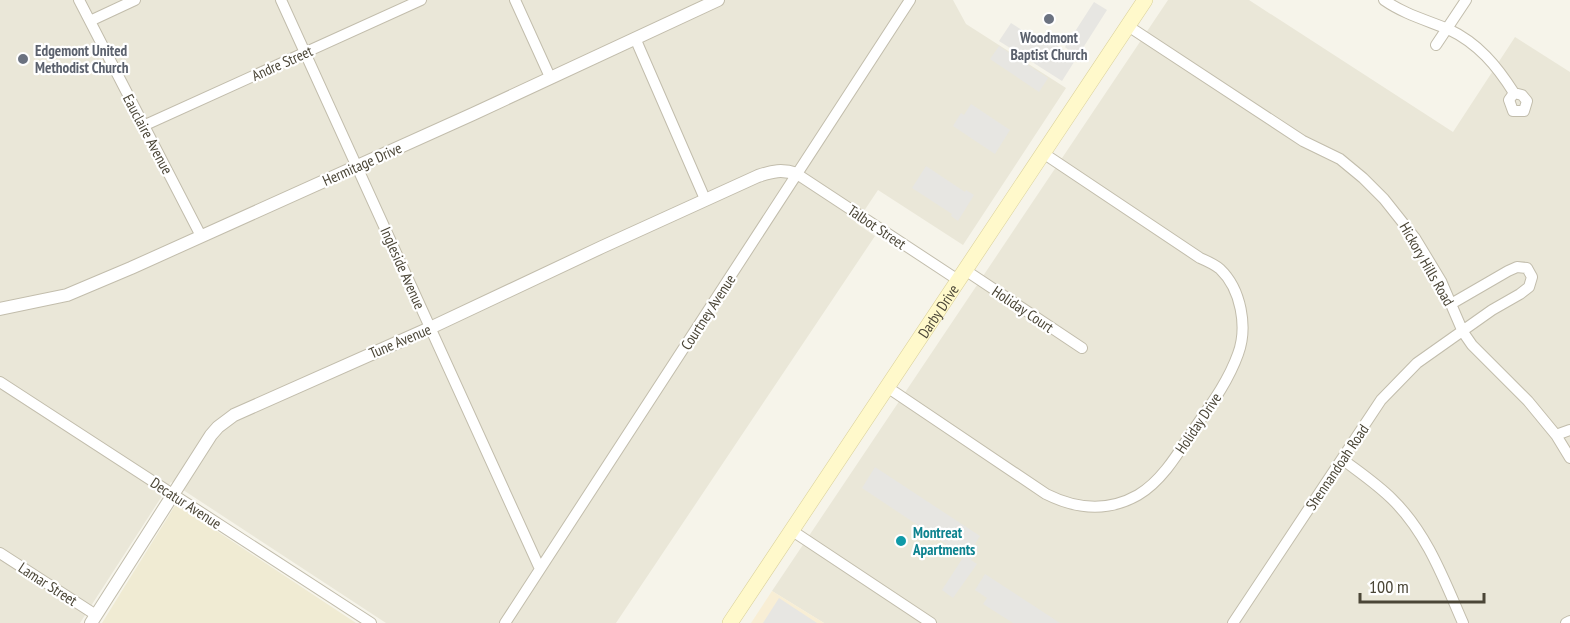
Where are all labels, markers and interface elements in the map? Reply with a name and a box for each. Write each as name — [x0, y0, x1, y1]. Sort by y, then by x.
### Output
marker: Woodmont Baptist Church — [1042, 12, 1056, 26]
place label: Woodmont Baptist Church — [1010, 28, 1088, 64]
place label: Edgemont United Methodist Church — [35, 41, 129, 77]
street label: Andre Street — [249, 41, 315, 85]
marker: Edgemont United Methodist Church — [16, 52, 30, 66]
street label: Eauclaire Avenue — [119, 91, 177, 177]
street label: Hermitage Drive — [319, 138, 405, 190]
street label: Talbot Street — [844, 201, 910, 253]
street label: Hickory Hills Road — [1395, 219, 1459, 309]
street label: Ingleside Avenue — [376, 224, 430, 312]
street label: Courtney Avenue — [676, 271, 740, 353]
street label: Darby Drive — [913, 281, 962, 341]
street label: Holiday Court — [989, 281, 1057, 337]
street label: Tune Avenue — [366, 319, 434, 363]
street label: Holiday Drive — [1171, 389, 1225, 457]
street label: Shennandoah Road — [1301, 421, 1373, 513]
street label: Decatur Avenue — [147, 473, 225, 533]
place label: Montreat Apartments — [912, 523, 975, 559]
marker: Montreat Apartments — [894, 534, 908, 548]
street label: Lamar Street — [15, 558, 81, 610]
scale bar — [1360, 566, 1484, 604]
text: 100 m — [1369, 575, 1409, 598]

